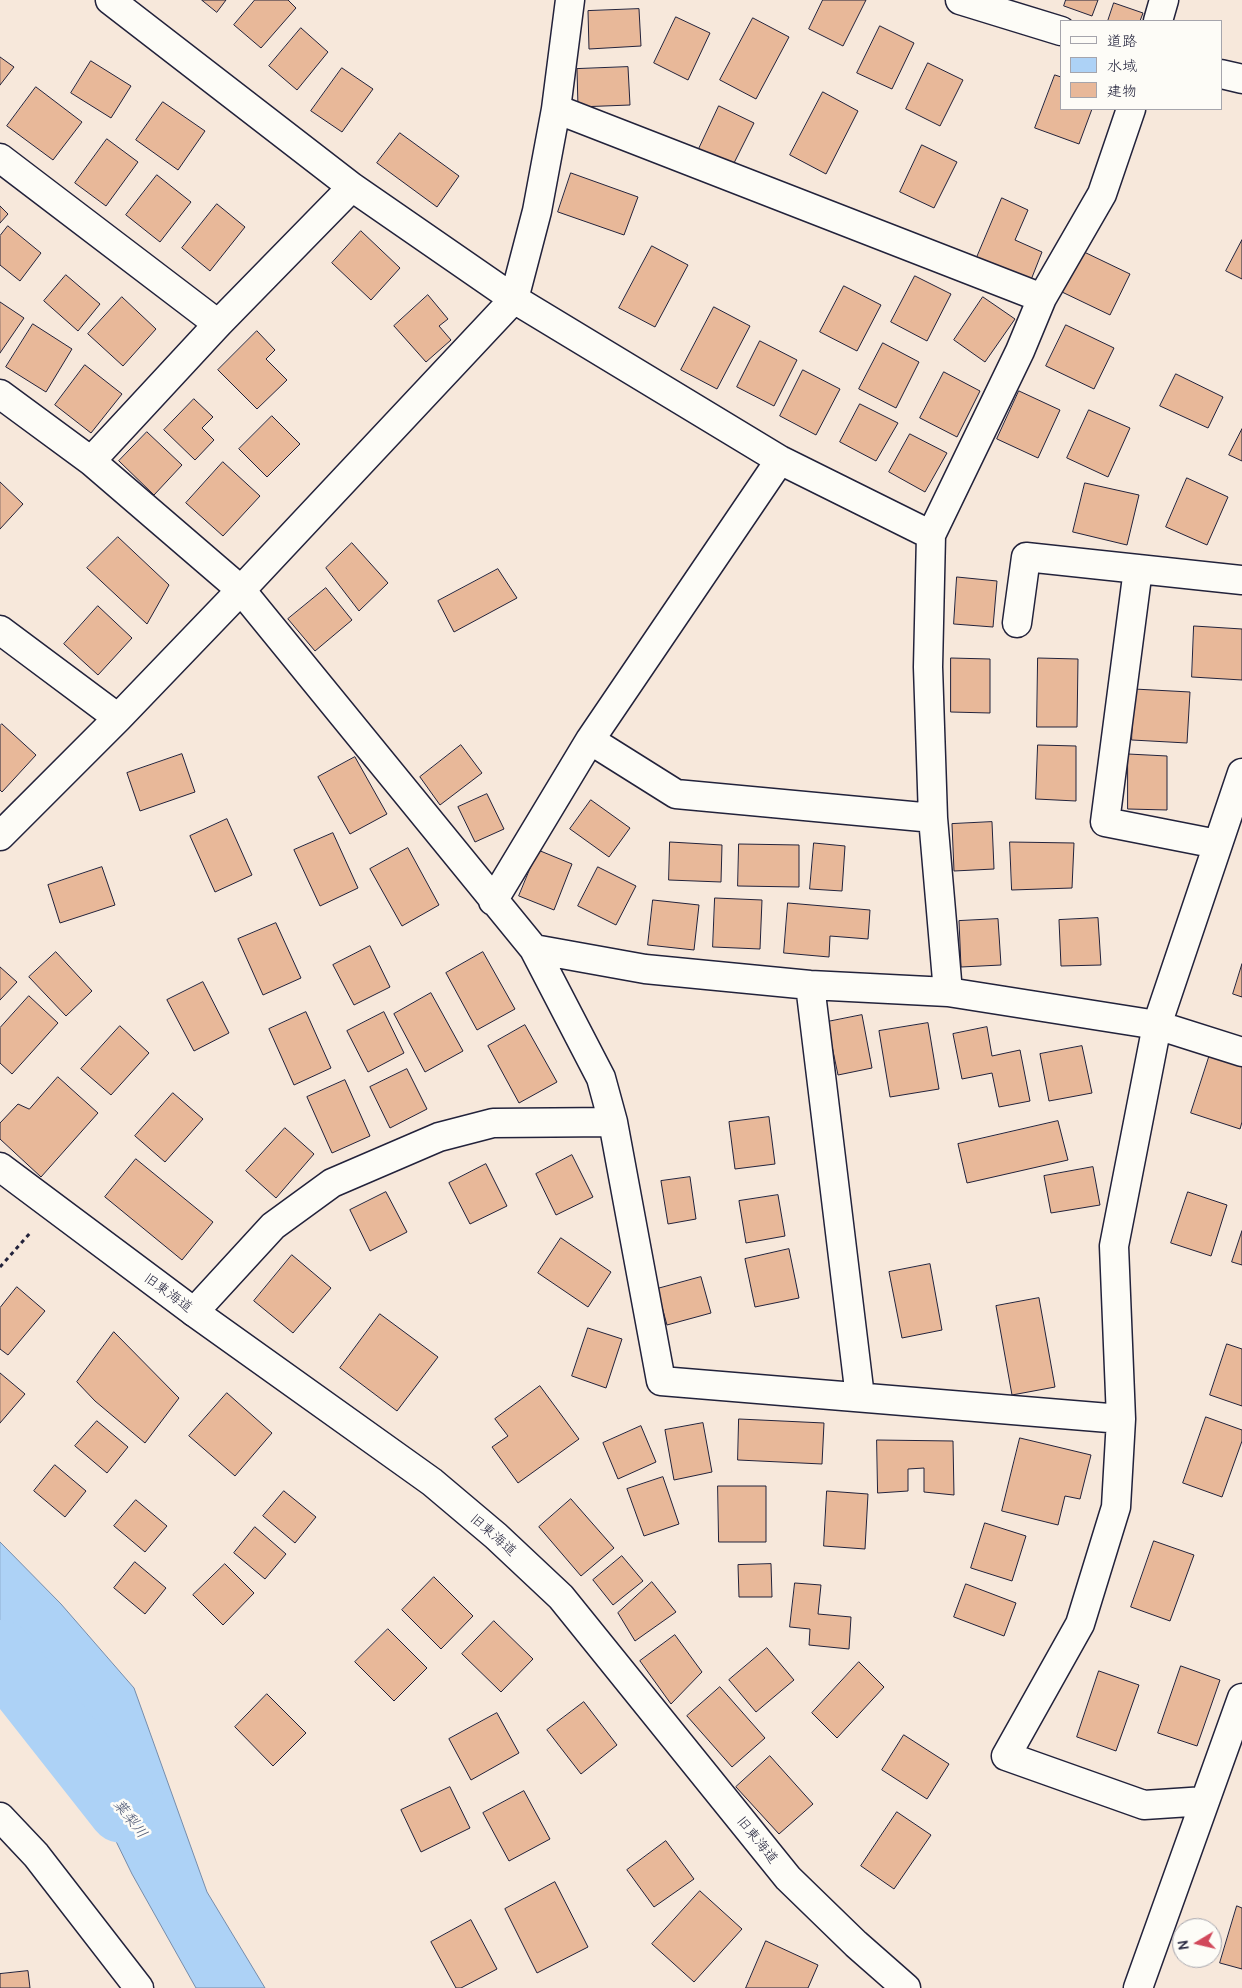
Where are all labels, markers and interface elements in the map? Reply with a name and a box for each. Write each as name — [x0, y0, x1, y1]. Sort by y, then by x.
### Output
legend — [1060, 20, 1222, 110]
text: 道路 — [1107, 31, 1137, 50]
text: 水域 — [1107, 56, 1137, 75]
text: 建物 — [1107, 81, 1137, 100]
street label: 旧東海道 — [140, 1270, 196, 1316]
street label: 旧東海道 — [466, 1510, 520, 1560]
water label: 葉梨川 — [109, 1796, 151, 1842]
street label: 旧東海道 — [733, 1813, 781, 1867]
north arrow — [1172, 1918, 1222, 1968]
text: N — [1174, 1939, 1193, 1951]

